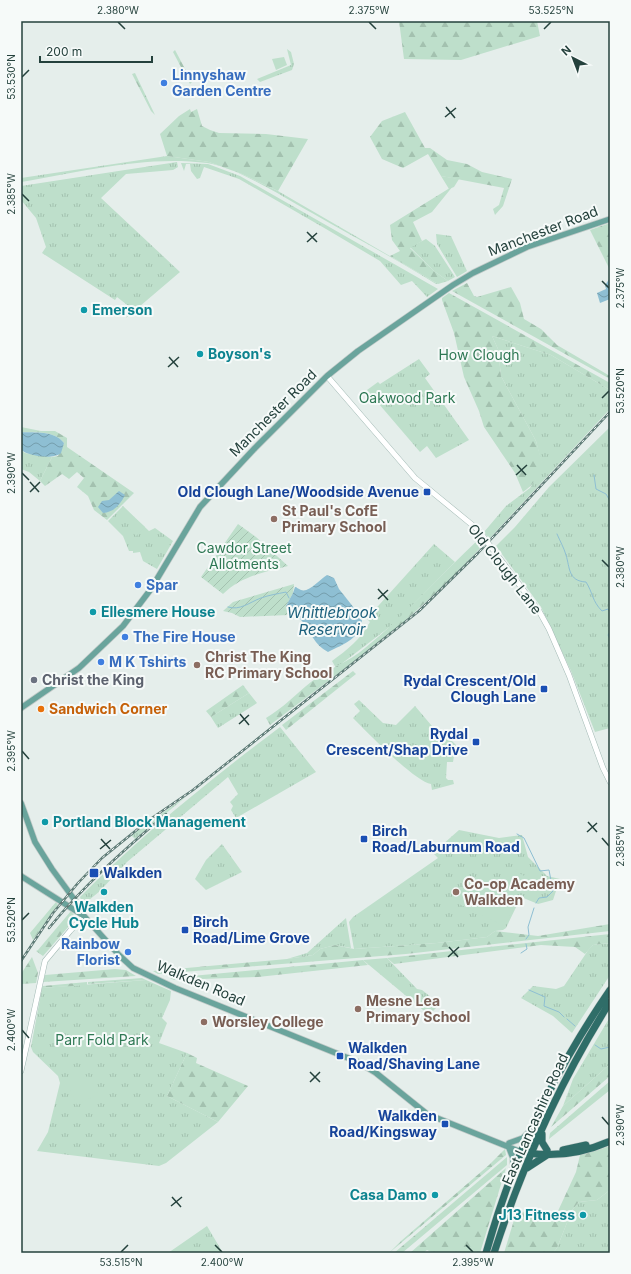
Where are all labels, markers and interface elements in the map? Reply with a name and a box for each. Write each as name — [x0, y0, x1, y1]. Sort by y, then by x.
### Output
text: 2.380°W — [97, 4, 139, 16]
text: 2.375°W — [349, 4, 390, 16]
text: 53.525°N — [528, 4, 574, 16]
scale bar — [40, 38, 152, 64]
north arrow — [553, 38, 593, 78]
text: N — [559, 43, 574, 59]
text: 200 m — [46, 44, 82, 59]
text: 53.530°N — [5, 54, 17, 100]
place label: Linnyshaw Garden Centre — [172, 66, 271, 99]
marker: Linnyshaw Garden Centre — [159, 78, 169, 88]
text: 2.385°W — [5, 173, 17, 215]
street label: Manchester Road — [486, 202, 600, 259]
text: 2.375°W — [614, 267, 626, 308]
place label: Emerson — [92, 301, 152, 318]
marker: Emerson — [79, 305, 89, 315]
place label: Boyson's — [208, 345, 272, 362]
park label: How Clough — [438, 346, 520, 363]
marker: Boyson's — [195, 349, 205, 359]
street label: Manchester Road — [226, 366, 320, 460]
text: 53.520°N — [614, 368, 626, 414]
park label: Oakwood Park — [359, 389, 456, 406]
text: 2.390°W — [5, 452, 17, 494]
place label: Old Clough Lane/Woodside Avenue — [178, 483, 419, 500]
marker: Old Clough Lane/Woodside Avenue — [422, 487, 432, 497]
place label: St Paul's CofE Primary School — [282, 502, 386, 535]
marker: St Paul's CofE Primary School — [269, 514, 279, 524]
street label: Old Clough Lane — [465, 520, 546, 617]
park label: Cawdor Street Allotments — [197, 539, 292, 572]
text: 2.380°W — [614, 546, 626, 588]
place label: Spar — [146, 576, 178, 593]
marker: Spar — [133, 580, 143, 590]
place label: Ellesmere House — [101, 603, 215, 620]
water label: Whittlebrook Reservoir — [287, 603, 378, 639]
marker: Ellesmere House — [88, 607, 98, 617]
place label: The Fire House — [133, 628, 236, 645]
marker: The Fire House — [120, 632, 130, 642]
place label: Christ The King RC Primary School — [205, 648, 332, 681]
place label: M K Tshirts — [109, 653, 186, 670]
marker: M K Tshirts — [96, 657, 106, 667]
marker: Christ The King RC Primary School — [192, 660, 202, 670]
place label: Christ the King — [42, 671, 144, 688]
place label: Rydal Crescent/Old Clough Lane — [403, 672, 536, 705]
marker: Christ the King — [29, 675, 39, 685]
marker: Rydal Crescent/Old Clough Lane — [539, 684, 549, 694]
place label: Sandwich Corner — [49, 700, 168, 717]
marker: Sandwich Corner — [36, 704, 46, 714]
place label: Rydal Crescent/Shap Drive — [326, 725, 468, 758]
text: 2.395°W — [5, 730, 17, 772]
marker: Rydal Crescent/Shap Drive — [471, 737, 481, 747]
place label: Portland Block Management — [53, 813, 246, 830]
marker: Portland Block Management — [40, 817, 50, 827]
place label: Birch Road/Laburnum Road — [372, 822, 520, 855]
text: 2.385°W — [614, 825, 626, 867]
marker: Birch Road/Laburnum Road — [359, 834, 369, 844]
place label: Walkden — [103, 864, 162, 881]
marker: Walkden — [88, 867, 100, 879]
place label: Co-op Academy Walkden — [464, 875, 576, 908]
marker: Walkden Cycle Hub — [99, 887, 109, 897]
marker: Co-op Academy Walkden — [451, 887, 461, 897]
text: 53.520°N — [5, 897, 17, 943]
place label: Walkden Cycle Hub — [69, 898, 139, 931]
place label: Birch Road/Lime Grove — [193, 913, 310, 946]
marker: Birch Road/Lime Grove — [180, 925, 190, 935]
place label: Rainbow Florist — [61, 935, 120, 968]
marker: Rainbow Florist — [123, 947, 133, 957]
street label: Walkden Road — [154, 956, 248, 1009]
place label: Mesne Lea Primary School — [366, 992, 470, 1025]
marker: Mesne Lea Primary School — [353, 1004, 363, 1014]
text: 2.400°W — [5, 1009, 17, 1051]
place label: Worsley College — [212, 1013, 324, 1030]
marker: Worsley College — [199, 1017, 209, 1027]
park label: Parr Fold Park — [55, 1031, 149, 1048]
place label: Walkden Road/Shaving Lane — [348, 1039, 480, 1072]
street label: East Lancashire Road — [498, 1050, 571, 1187]
marker: Walkden Road/Shaving Lane — [335, 1051, 345, 1061]
text: 2.390°W — [614, 1104, 626, 1146]
place label: Walkden Road/Kingsway — [329, 1107, 438, 1140]
marker: Walkden Road/Kingsway — [440, 1119, 450, 1129]
place label: Casa Damo — [350, 1186, 427, 1203]
marker: Casa Damo — [430, 1190, 440, 1200]
place label: J13 Fitness — [499, 1206, 575, 1223]
marker: J13 Fitness — [578, 1210, 588, 1220]
text: 53.515°N — [99, 1256, 143, 1268]
text: 2.400°W — [201, 1256, 243, 1268]
text: 2.395°W — [452, 1256, 494, 1268]

